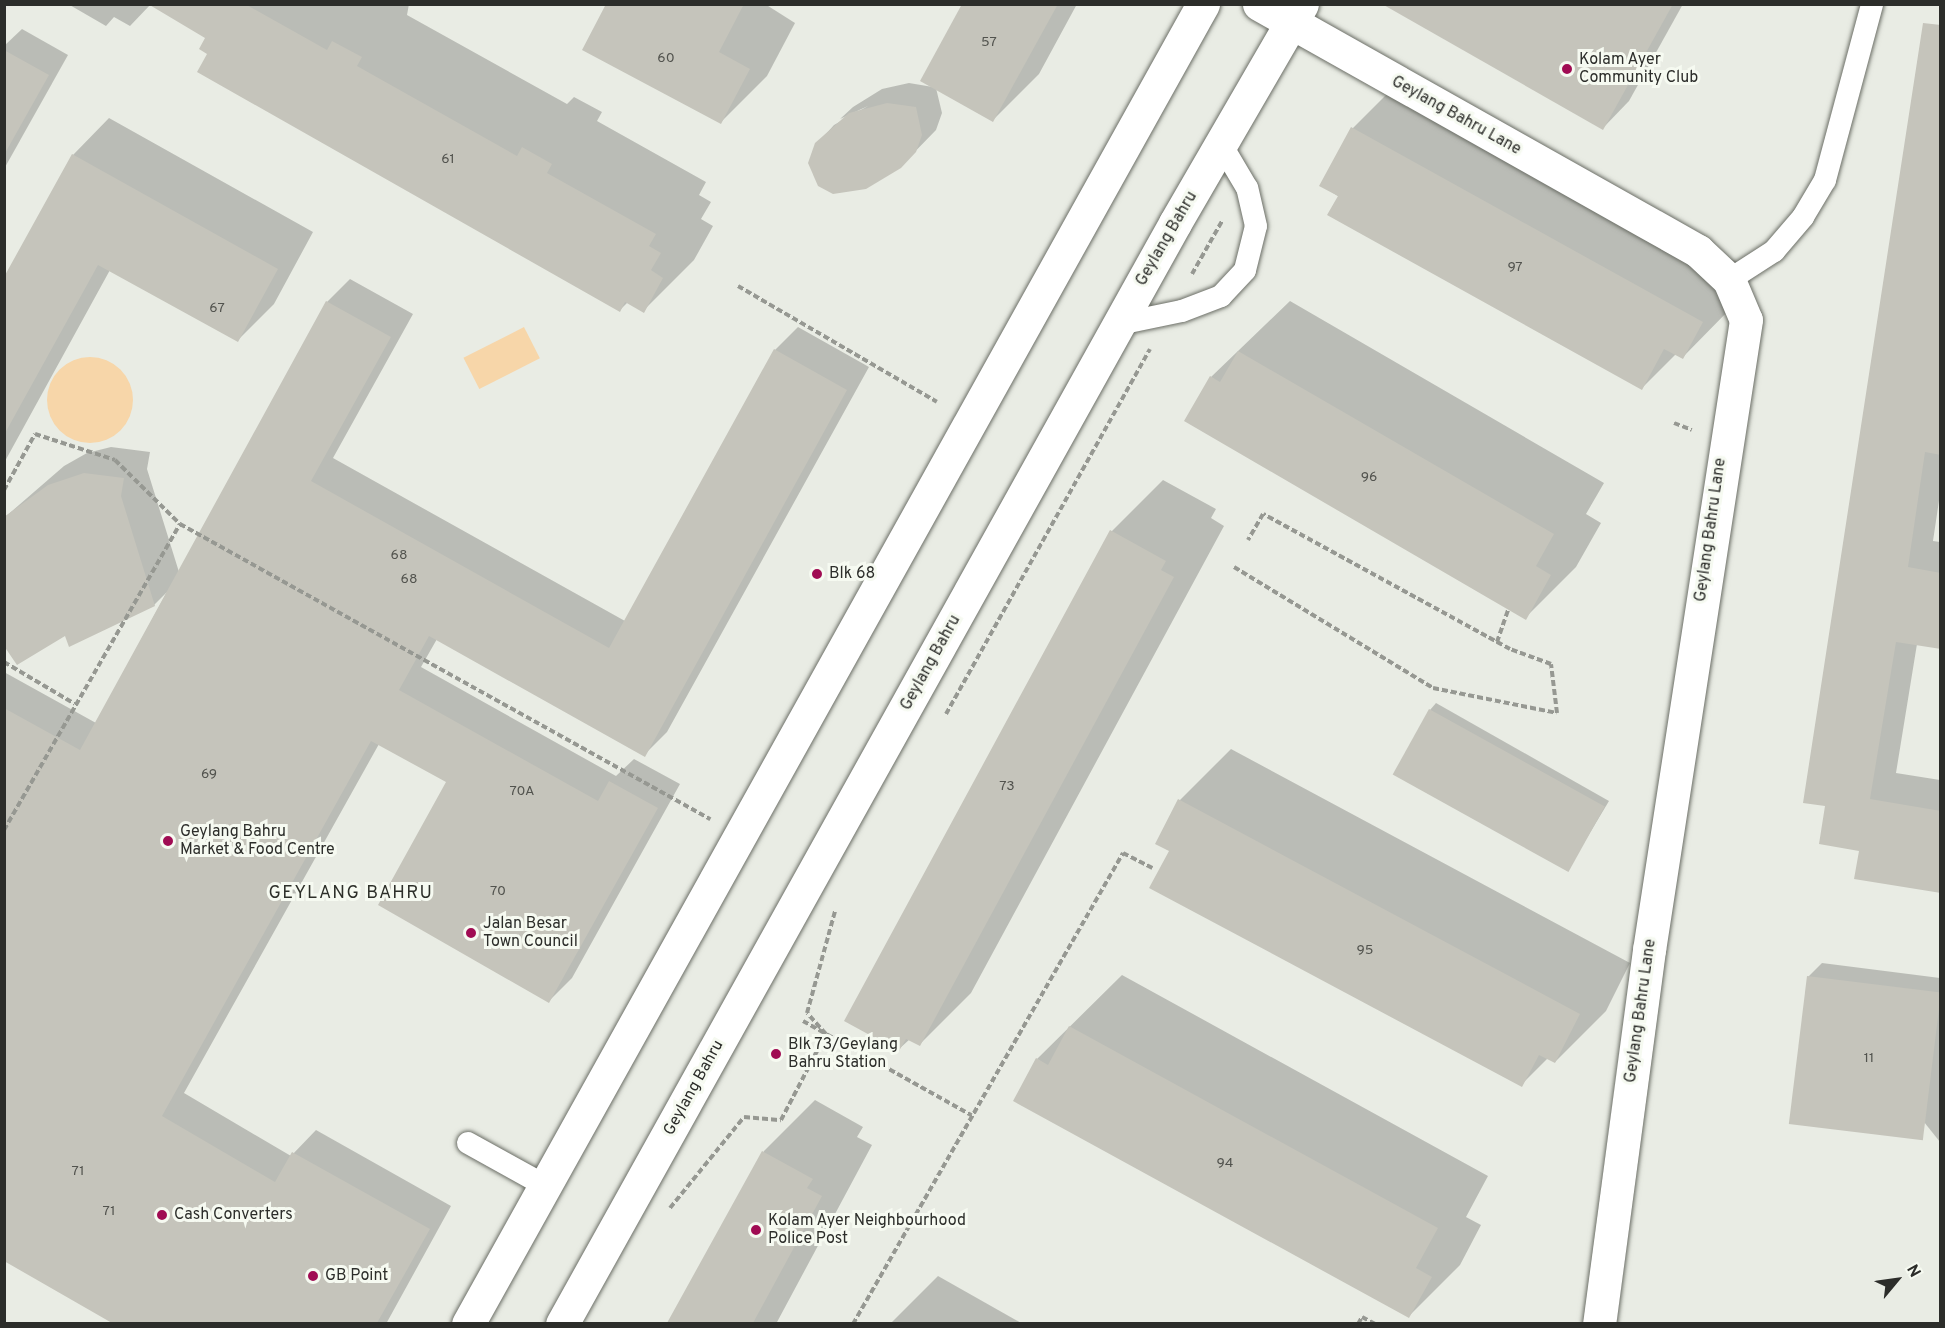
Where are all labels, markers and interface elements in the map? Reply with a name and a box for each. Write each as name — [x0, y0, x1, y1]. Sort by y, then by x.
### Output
house number: 57 — [981, 35, 997, 51]
place label: Kolam Ayer Community Club — [1579, 50, 1698, 88]
house number: 60 — [657, 51, 675, 67]
marker: Kolam Ayer Community Club — [1560, 62, 1574, 76]
street label: Geylang Bahru Lane — [1388, 72, 1524, 160]
house number: 61 — [441, 152, 455, 168]
street label: Geylang Bahru — [1132, 188, 1202, 290]
house number: 97 — [1507, 260, 1523, 276]
house number: 67 — [209, 301, 225, 317]
street label: Geylang Bahru Lane — [1691, 457, 1731, 603]
house number: 96 — [1361, 470, 1377, 486]
house number: 68 — [391, 548, 407, 564]
place label: Blk 68 — [829, 564, 875, 584]
marker: Blk 68 — [810, 567, 824, 581]
house number: 68 — [401, 572, 417, 588]
street label: Geylang Bahru — [897, 612, 965, 714]
house number: 69 — [201, 767, 217, 783]
house number: 73 — [999, 779, 1015, 795]
house number: 70A — [510, 784, 534, 800]
place label: Geylang Bahru Market & Food Centre — [180, 822, 335, 860]
marker: Geylang Bahru Market & Food Centre — [161, 834, 175, 848]
district label: GEYLANG BAHRU — [268, 883, 434, 905]
house number: 70 — [490, 884, 506, 900]
place label: Jalan Besar Town Council — [483, 914, 578, 952]
marker: Jalan Besar Town Council — [464, 926, 478, 940]
street label: Geylang Bahru Lane — [1621, 938, 1661, 1084]
house number: 95 — [1356, 943, 1374, 959]
place label: Blk 73/Geylang Bahru Station — [788, 1035, 899, 1073]
street label: Geylang Bahru — [660, 1037, 728, 1139]
marker: Blk 73/Geylang Bahru Station — [769, 1047, 783, 1061]
house number: 11 — [1864, 1051, 1874, 1067]
house number: 94 — [1216, 1156, 1234, 1172]
house number: 71 — [72, 1164, 84, 1180]
house number: 71 — [103, 1204, 115, 1220]
place label: Cash Converters — [174, 1205, 293, 1225]
marker: Cash Converters — [155, 1208, 169, 1222]
place label: Kolam Ayer Neighbourhood Police Post — [768, 1211, 967, 1249]
marker: Kolam Ayer Neighbourhood Police Post — [749, 1223, 763, 1237]
north arrow — [1867, 1250, 1927, 1310]
text: N — [1901, 1261, 1924, 1281]
place label: GB Point — [325, 1266, 388, 1286]
marker: GB Point — [306, 1269, 320, 1283]

